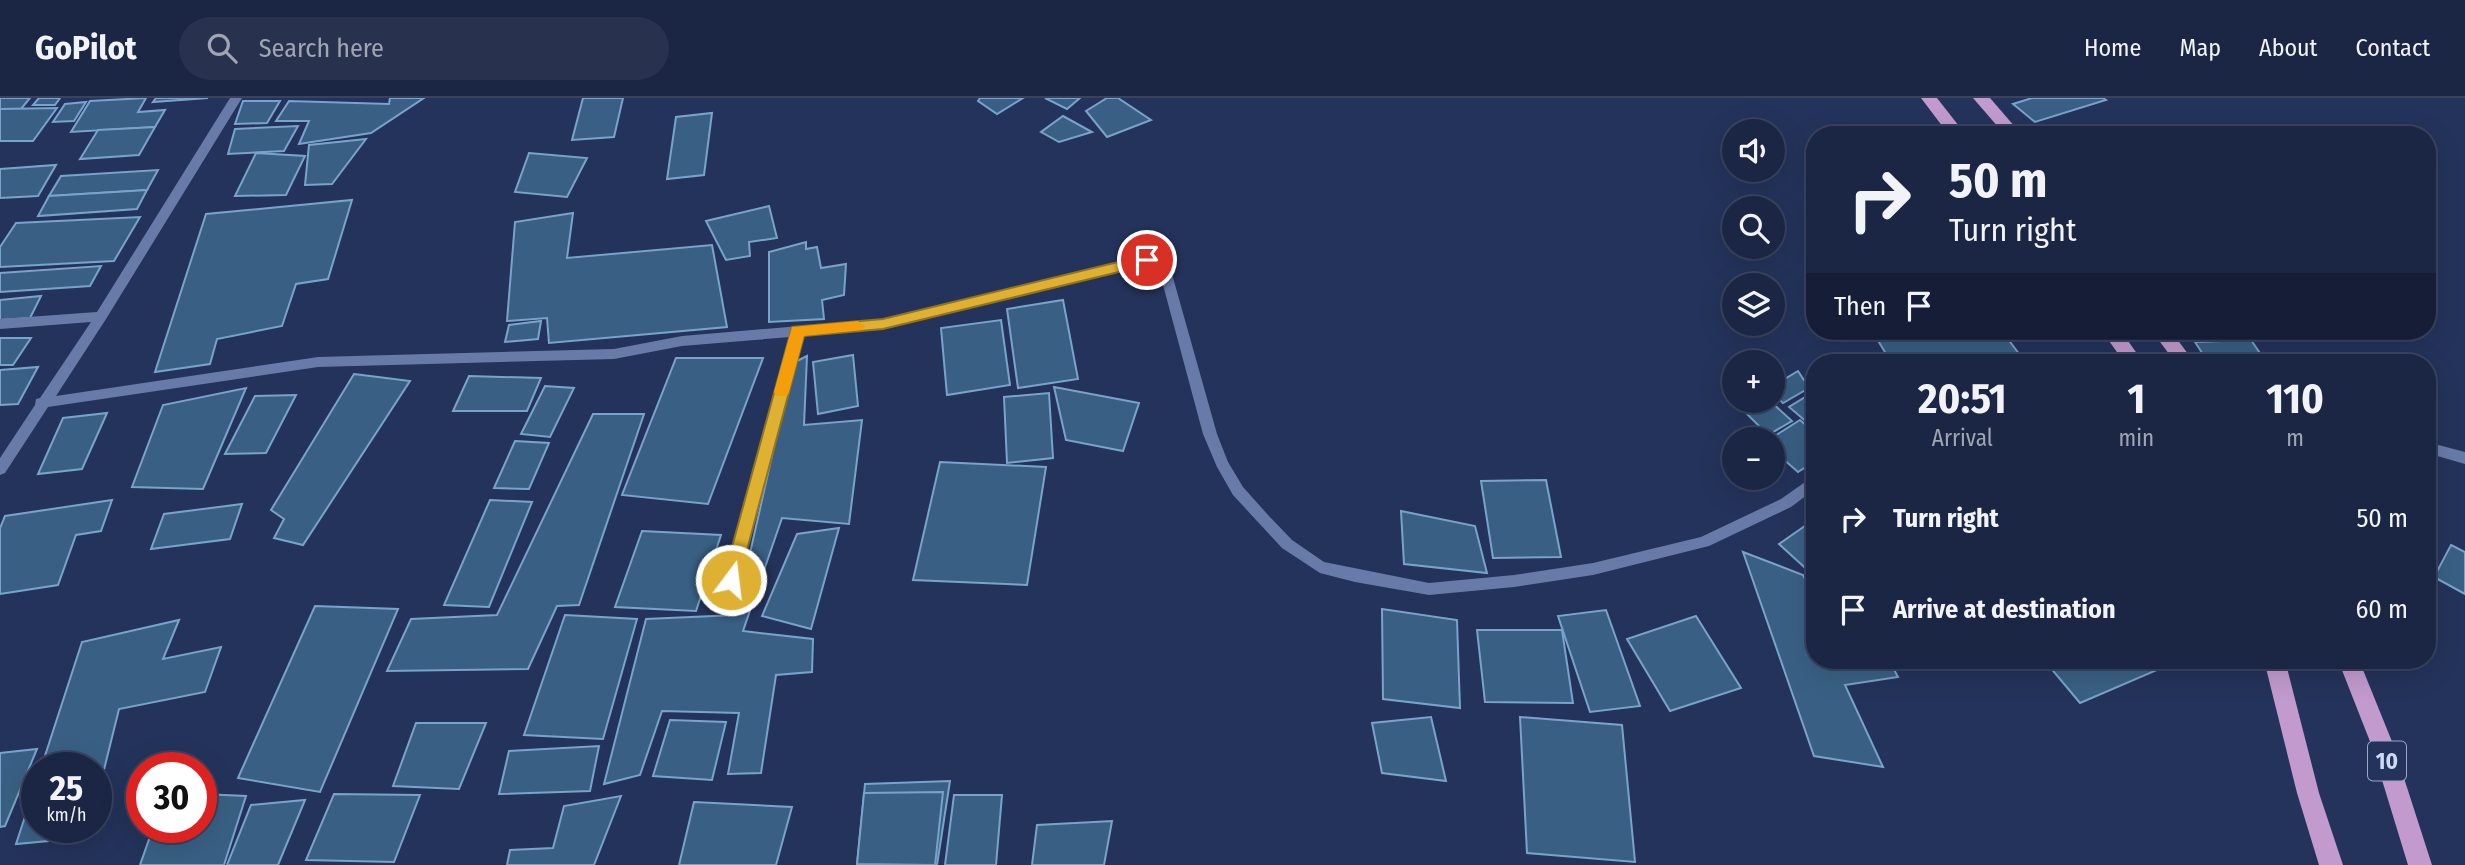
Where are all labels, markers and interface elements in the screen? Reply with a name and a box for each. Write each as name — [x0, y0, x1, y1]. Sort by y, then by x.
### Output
search box — [179, 17, 669, 80]
text: GoPilot — [35, 28, 137, 68]
icon: search — [203, 29, 241, 67]
text: Search here — [259, 33, 384, 64]
text: Home — [2084, 34, 2141, 62]
text: Map — [2179, 34, 2221, 62]
text: About — [2259, 34, 2317, 62]
text: Contact — [2355, 34, 2430, 62]
map controls — [1722, 119, 1785, 490]
button: sound — [1722, 119, 1785, 182]
text: 50 m — [1949, 151, 2047, 210]
icon: right — [1834, 154, 1925, 245]
button: search — [1722, 196, 1785, 259]
text: Turn right — [1949, 211, 2076, 249]
pin — [1117, 230, 1177, 290]
icon: arrive — [1128, 241, 1166, 279]
button: layers — [1722, 273, 1785, 336]
icon: arrive — [1900, 287, 1938, 325]
text: Then — [1834, 291, 1886, 322]
button: + — [1722, 350, 1785, 413]
text: 20:51 — [1918, 374, 2007, 424]
text: 1 — [2127, 374, 2145, 424]
text: 110 — [2266, 374, 2324, 424]
text: Arrival — [1932, 424, 1993, 452]
text: min — [2119, 424, 2154, 452]
text: m — [2286, 424, 2304, 452]
button: − — [1722, 427, 1785, 490]
icon: right — [1834, 500, 1872, 538]
text: Turn right — [1893, 503, 1999, 534]
text: 50 m — [2356, 503, 2408, 534]
position arrow — [694, 543, 768, 617]
icon: arrive — [1834, 591, 1872, 629]
text: Arrive at destination — [1893, 594, 2116, 625]
text: 60 m — [2355, 594, 2408, 625]
road number: 10 — [2368, 741, 2406, 780]
speed limit sign: 30 — [126, 752, 217, 843]
text: 25 — [50, 767, 83, 809]
text: km/h — [46, 804, 87, 826]

